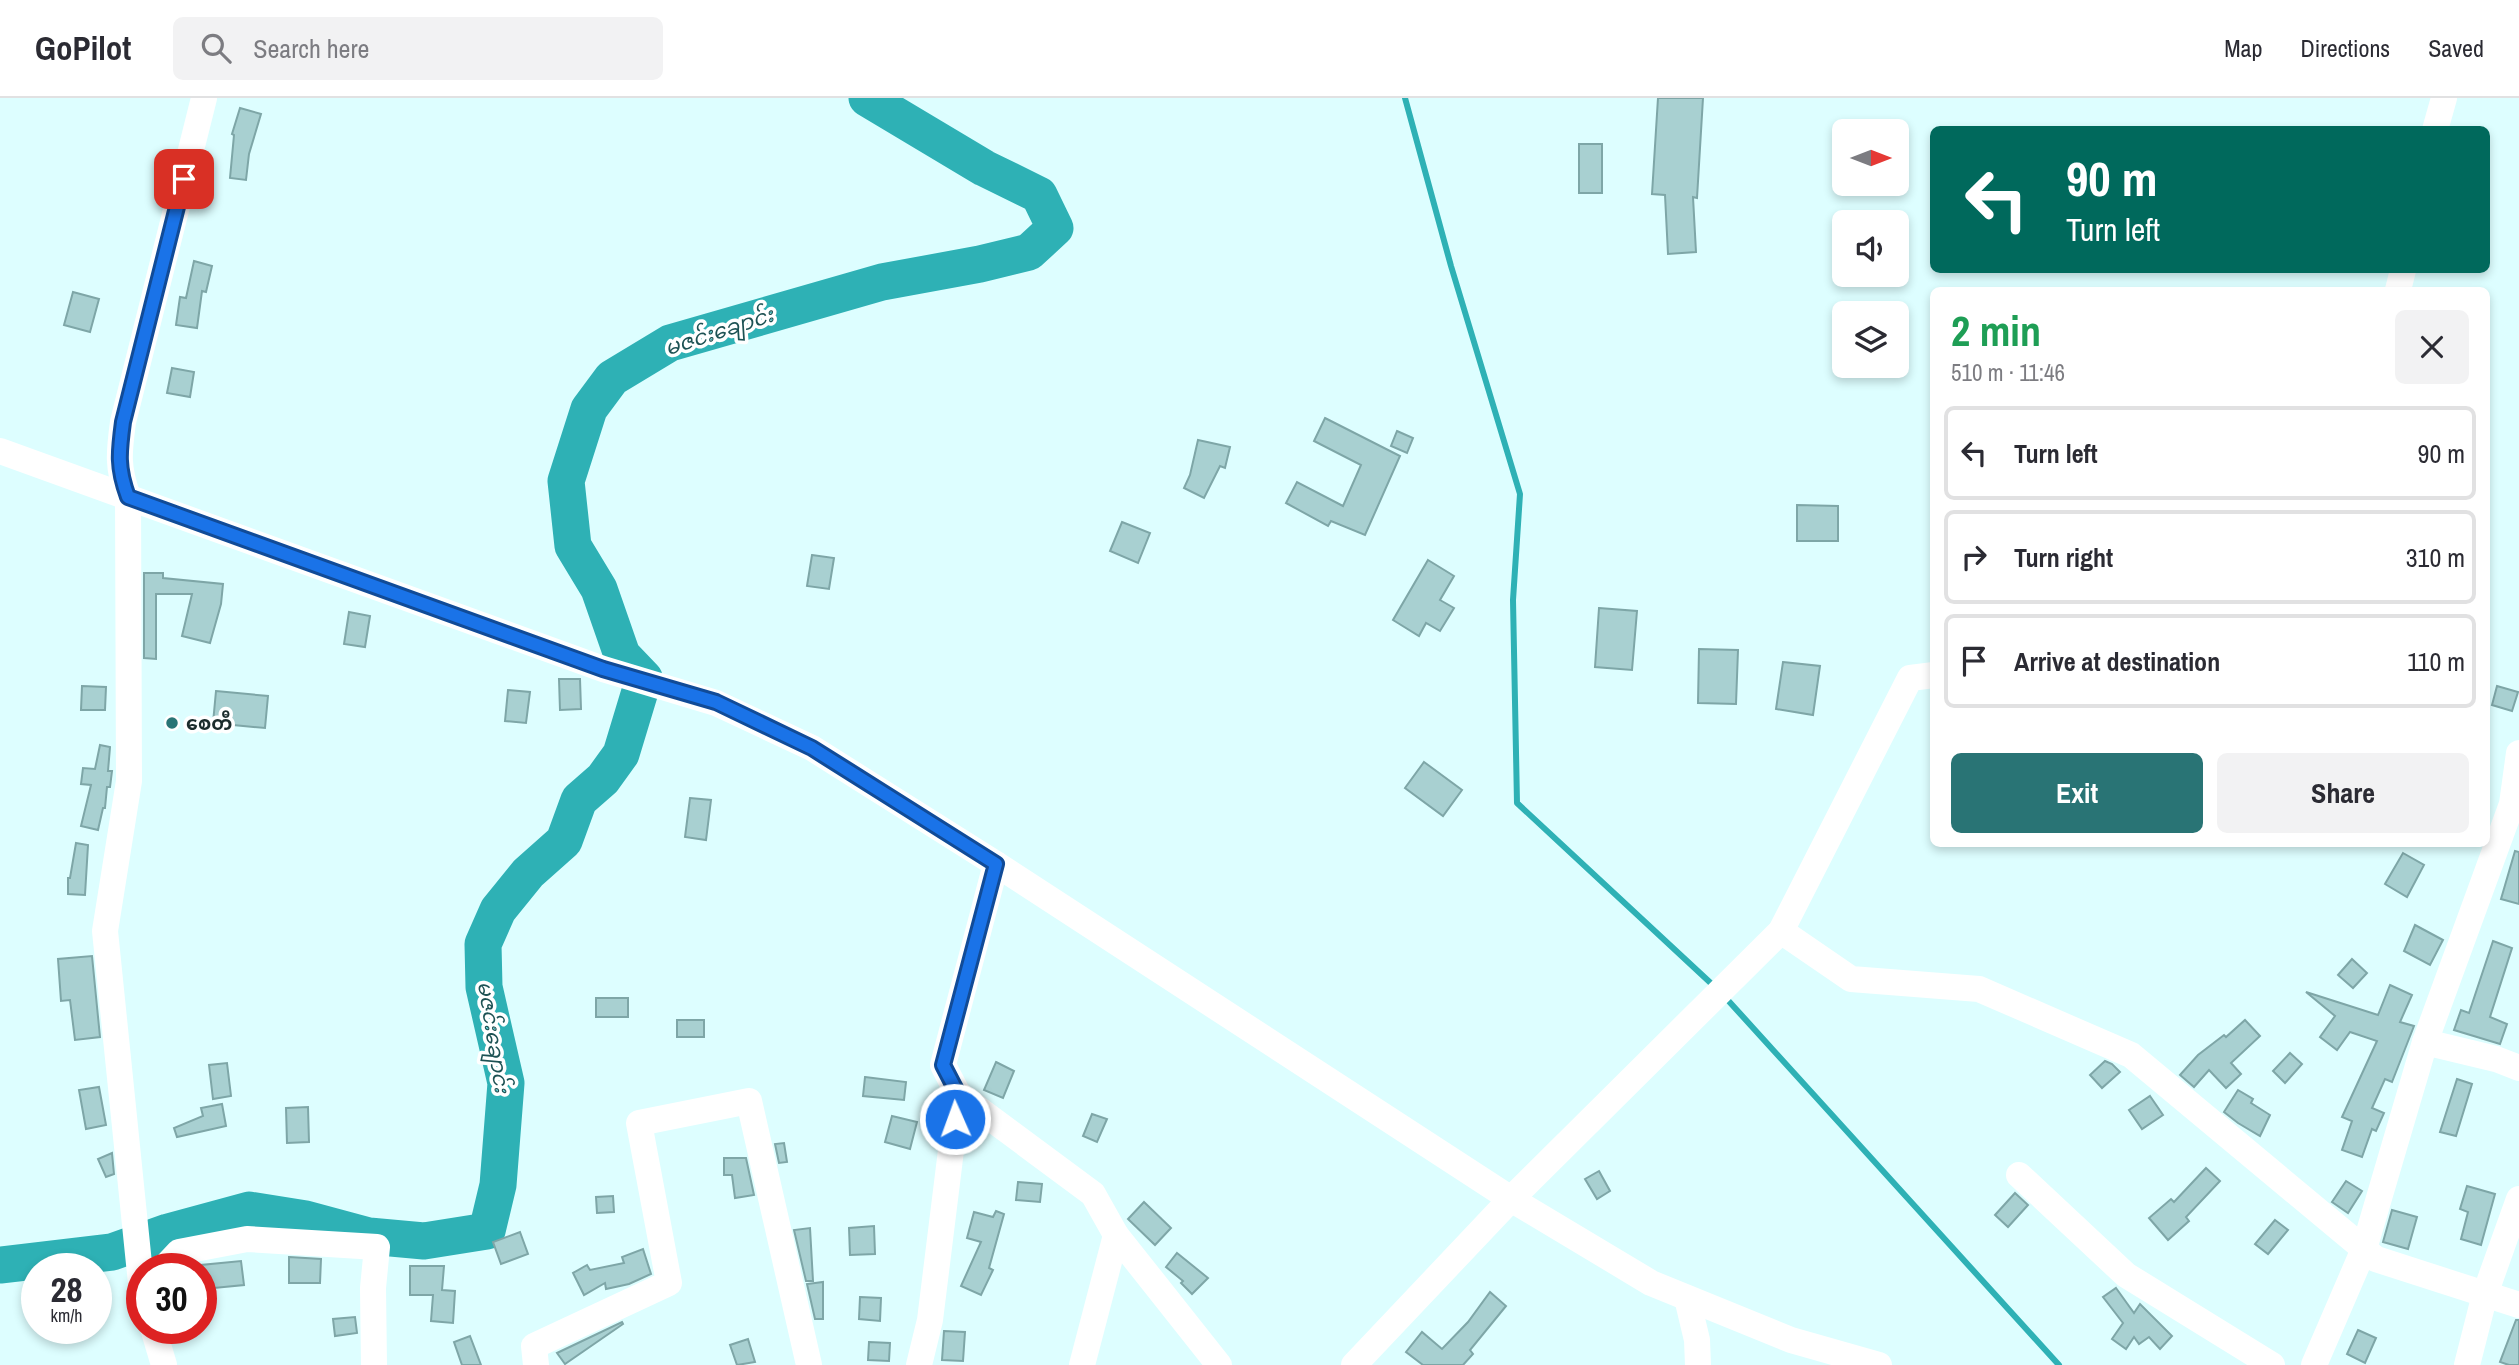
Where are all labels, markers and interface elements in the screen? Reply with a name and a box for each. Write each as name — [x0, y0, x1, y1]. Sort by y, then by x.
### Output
search box — [173, 17, 663, 80]
text: GoPilot — [35, 26, 131, 70]
icon: search — [197, 29, 235, 67]
text: Search here — [253, 31, 369, 66]
text: Map — [2224, 32, 2262, 64]
text: Directions — [2300, 32, 2390, 64]
text: Saved — [2428, 32, 2484, 64]
north arrow — [1832, 119, 1909, 196]
map controls — [1832, 119, 1909, 378]
text: 90 m — [2066, 145, 2158, 211]
pin — [154, 149, 214, 209]
icon: left — [1951, 154, 2042, 245]
icon: arrive — [165, 160, 203, 198]
text: Turn left — [2066, 208, 2160, 251]
button: sound — [1832, 210, 1909, 287]
water label: မဇင်းချောင်း — [661, 299, 780, 365]
button: layers — [1832, 301, 1909, 378]
text: 2 min — [1951, 303, 2041, 359]
button: close — [2395, 310, 2469, 384]
text: 510 m · 11:46 — [1951, 357, 2065, 388]
icon: left — [1955, 434, 1993, 472]
text: Turn left — [2014, 436, 2098, 471]
text: 90 m — [2418, 436, 2465, 471]
icon: right — [1955, 538, 1993, 576]
text: Turn right — [2014, 540, 2113, 575]
text: 310 m — [2406, 540, 2465, 575]
icon: arrive — [1955, 642, 1993, 680]
text: Arrive at destination — [2014, 644, 2220, 679]
text: 110 m — [2407, 644, 2465, 679]
place label: စေတီ — [186, 710, 232, 736]
marker: စေတီ — [164, 715, 180, 731]
button: Exit — [1951, 753, 2203, 833]
button: Share — [2217, 753, 2469, 833]
water label: မဇင်းချောင်း — [468, 979, 517, 1097]
position arrow — [918, 1082, 992, 1156]
speed limit sign: 30 — [126, 1253, 217, 1344]
text: 28 — [51, 1266, 82, 1313]
text: km/h — [51, 1303, 83, 1328]

